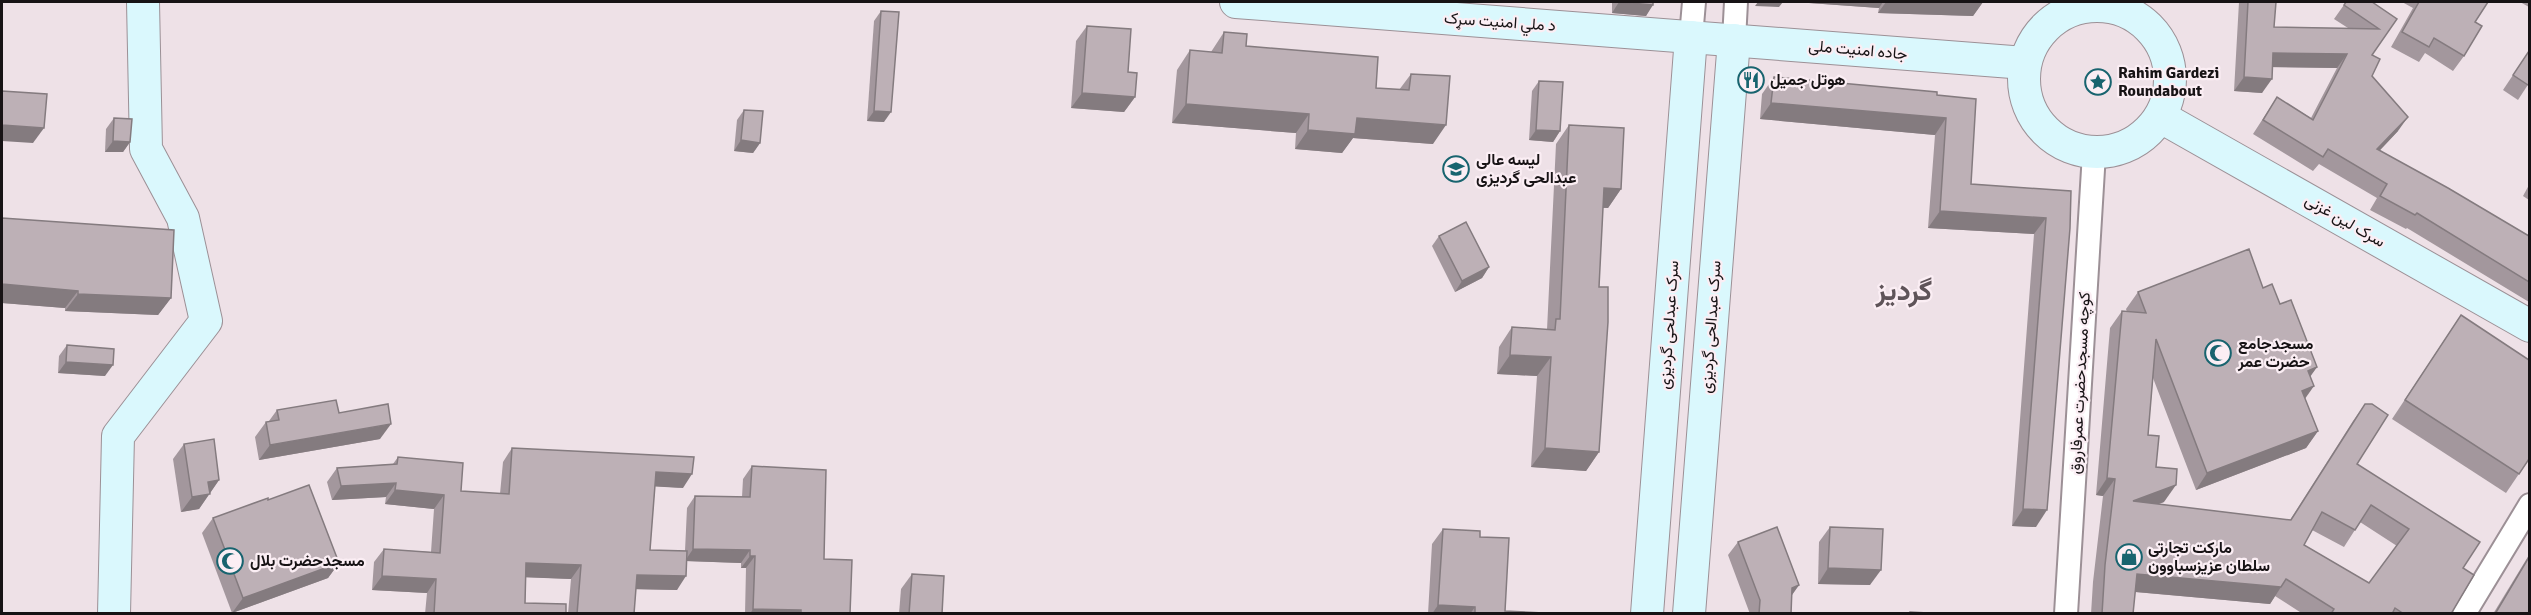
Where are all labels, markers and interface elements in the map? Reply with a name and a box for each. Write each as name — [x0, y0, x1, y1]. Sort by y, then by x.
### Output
street label: د ملي امنیت سړک — [1443, 8, 1556, 39]
street label: جاده امنیت ملی — [1808, 36, 1909, 64]
place label: Rahim Gardezi Roundabout — [2118, 63, 2219, 101]
restaurant icon: هوتل جمیل — [1736, 65, 1766, 95]
place icon: Rahim Gardezi Roundabout — [2083, 67, 2113, 97]
place label: هوتل جمیل — [1770, 70, 1846, 90]
place label: لیسه عالی عبدالحی گردیزی — [1476, 150, 1577, 188]
school or university icon: لیسه عالی عبدالحی گردیزی — [1441, 154, 1471, 184]
street label: سرک لین غزنی — [2301, 190, 2389, 252]
street label: سرک عبدلحی گردیزی — [1655, 260, 1683, 390]
street label: سرک عبدالحی گردیزی — [1696, 260, 1726, 394]
district label: گردیز — [1875, 274, 1932, 308]
street label: کوچه مسجدحضرت عمرفاروق — [2065, 291, 2096, 475]
place label: مسجدجامع حضرت عمر — [2237, 334, 2314, 372]
mosque icon: مسجدجامع حضرت عمر — [2203, 338, 2233, 368]
place label: مارکت تجارتی سلطان عزیزسباوون — [2148, 538, 2270, 576]
shop icon: مارکت تجارتی سلطان عزیزسباوون — [2114, 542, 2144, 572]
mosque icon: مسجدحضرت بلال — [215, 546, 245, 576]
place label: مسجدحضرت بلال — [250, 551, 365, 571]

